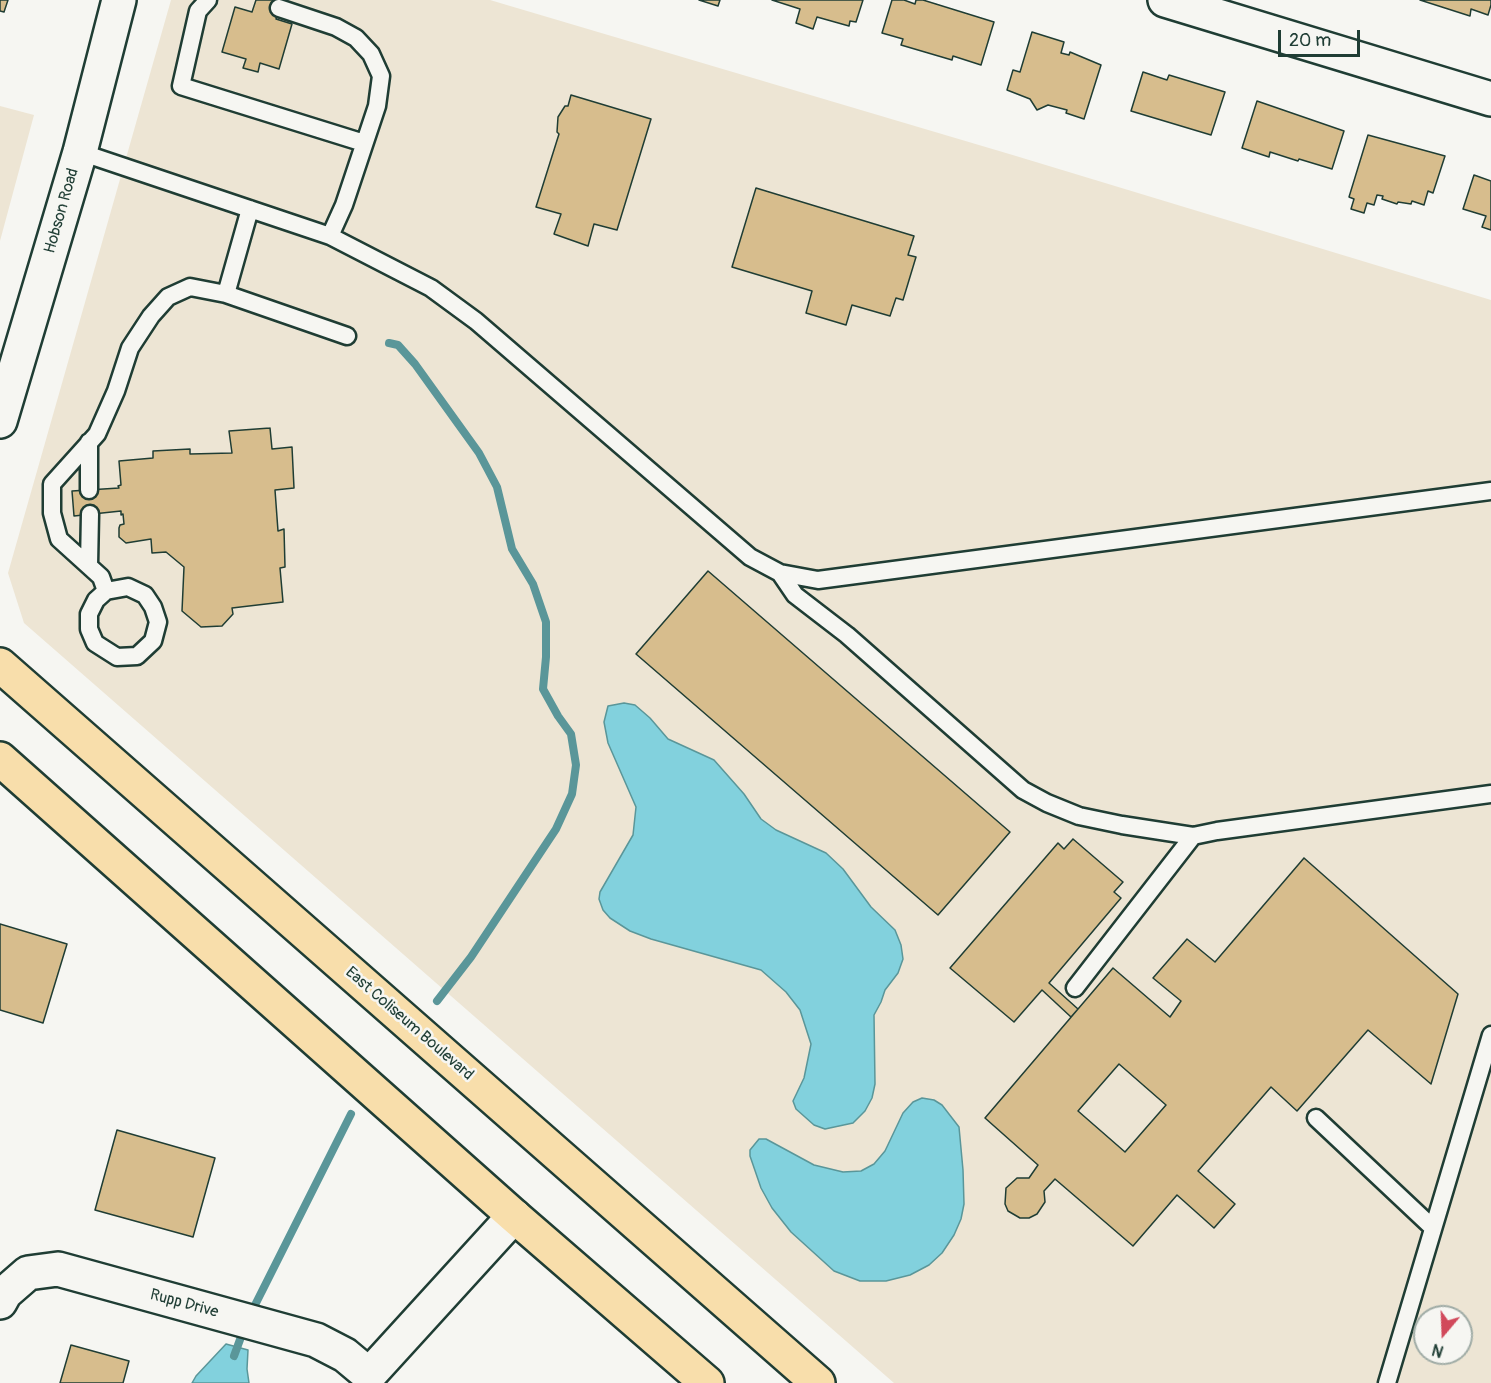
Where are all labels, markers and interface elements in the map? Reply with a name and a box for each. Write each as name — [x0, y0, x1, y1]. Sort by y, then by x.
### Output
scale bar — [1281, 18, 1364, 56]
text: 20 m — [1289, 29, 1331, 52]
street label: Hobson Road — [41, 166, 83, 256]
street label: East Coliseum Boulevard — [341, 963, 477, 1085]
street label: Rupp Drive — [148, 1286, 220, 1322]
north arrow — [1413, 1305, 1473, 1365]
text: N — [1429, 1339, 1446, 1361]

